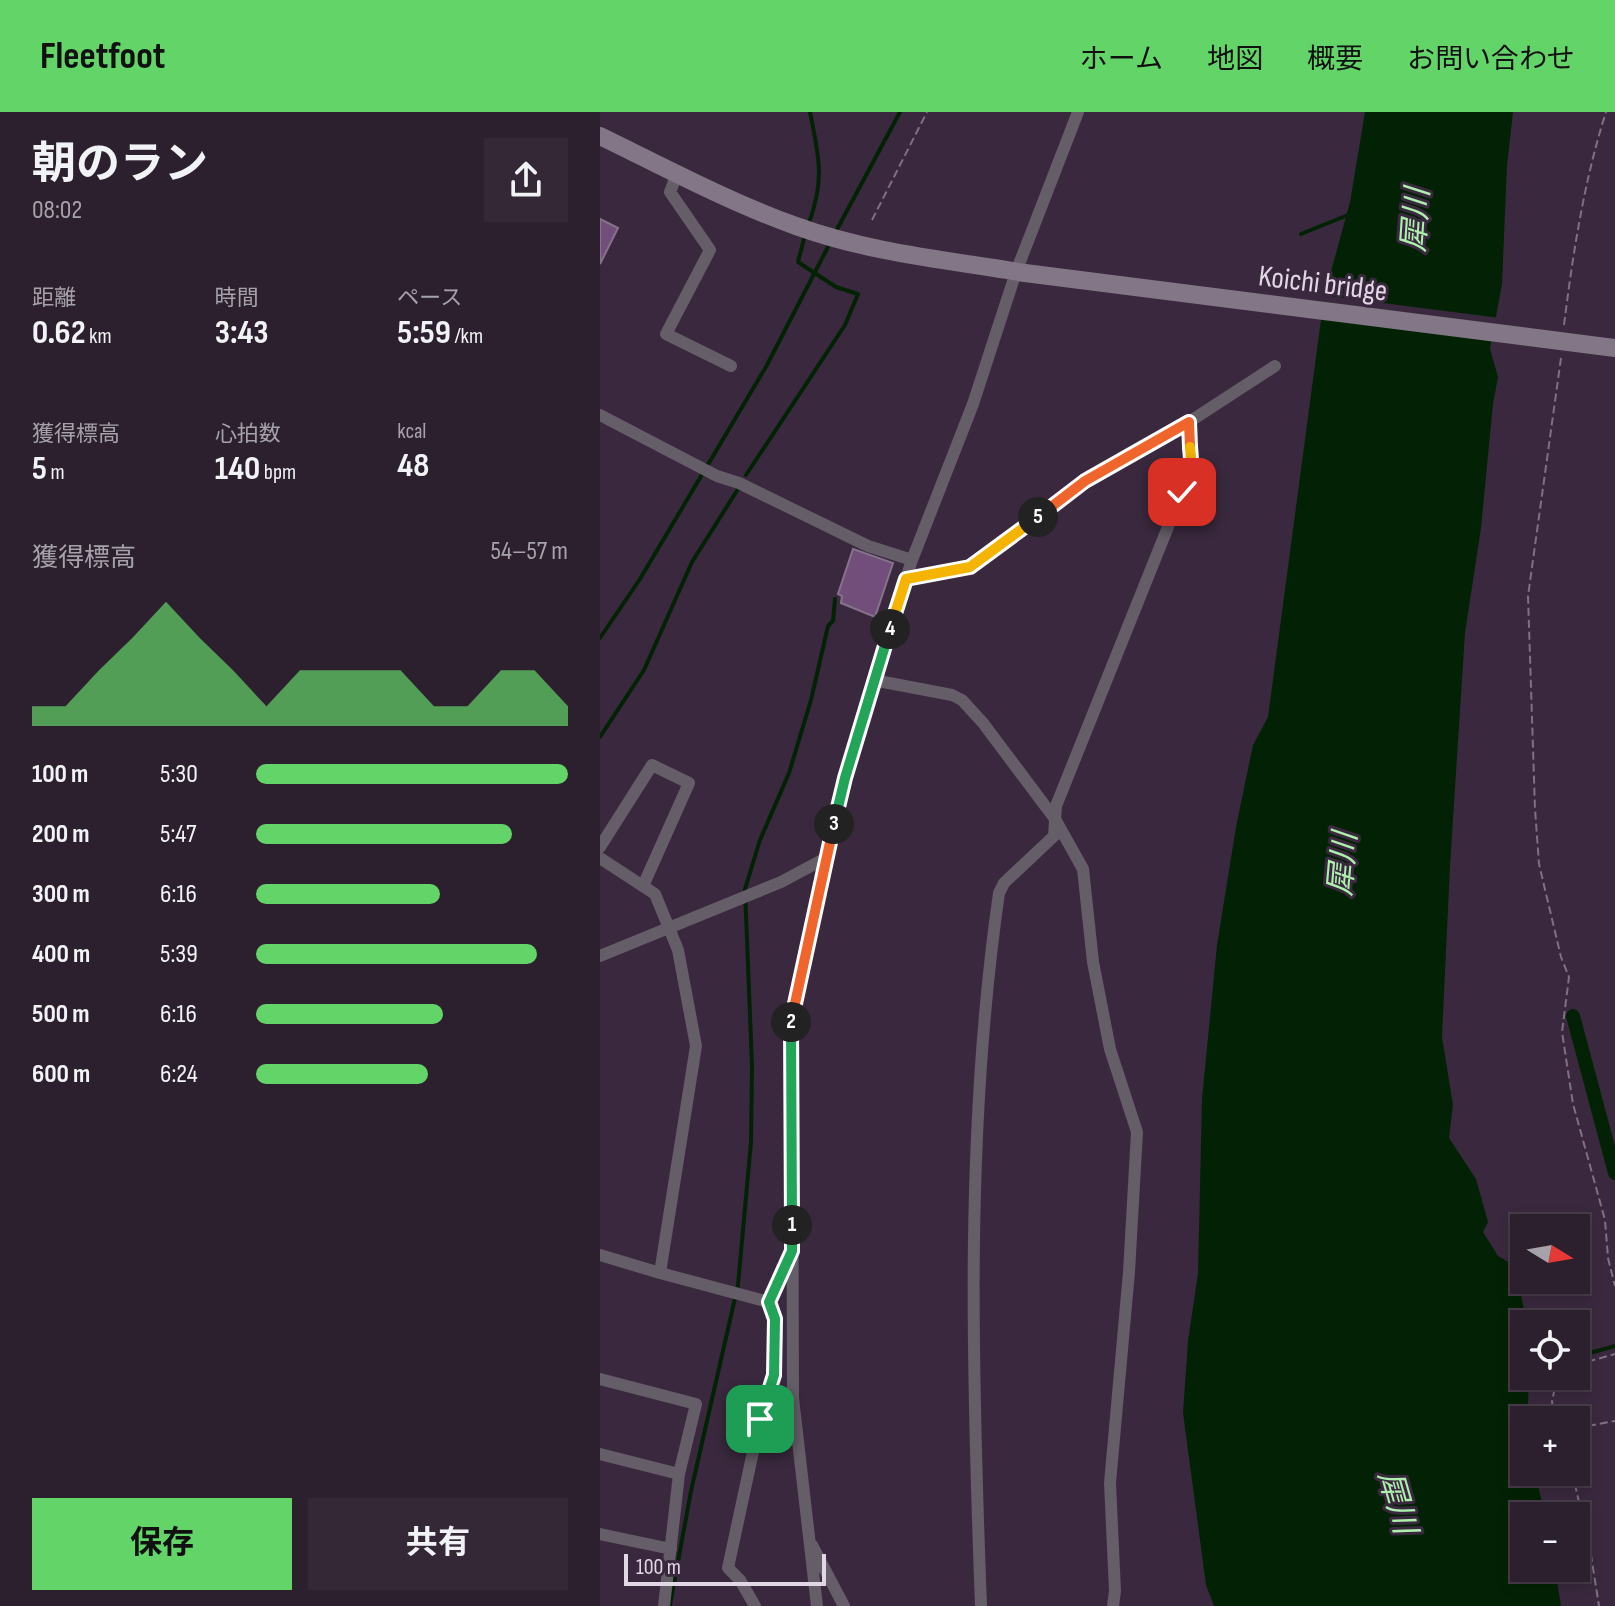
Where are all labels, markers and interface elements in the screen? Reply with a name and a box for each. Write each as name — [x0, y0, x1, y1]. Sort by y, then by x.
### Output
text: Fleetfoot — [40, 34, 165, 79]
text: ホーム — [1080, 43, 1163, 76]
text: 地図 — [1207, 43, 1263, 76]
text: 概要 — [1307, 43, 1363, 76]
text: お問い合わせ — [1407, 43, 1575, 76]
text: 朝のラン — [32, 138, 208, 191]
button: share — [484, 138, 568, 222]
water label: 犀川 — [1395, 184, 1438, 253]
text: 08:02 — [32, 195, 82, 226]
street label: Koichi bridge — [1256, 258, 1389, 310]
text: 距離 — [32, 285, 76, 312]
text: 時間 — [215, 285, 259, 312]
text: ペース — [397, 285, 462, 312]
text: 0.62 — [32, 312, 86, 353]
text: 3:43 — [215, 312, 269, 353]
text: 5:59 — [397, 312, 451, 353]
text: km — [86, 323, 112, 350]
text: /km — [451, 323, 483, 350]
text: kcal — [397, 418, 426, 445]
text: 獲得標高 — [32, 421, 120, 448]
text: 心拍数 — [215, 421, 281, 448]
text: 48 — [397, 445, 429, 486]
text: 5 — [32, 448, 47, 489]
text: 140 — [215, 448, 260, 489]
pin — [1148, 458, 1216, 526]
text: m — [47, 459, 65, 486]
text: bpm — [260, 459, 296, 486]
icon: check — [1160, 470, 1204, 514]
pin: 5 — [1018, 497, 1058, 537]
text: 5 — [1033, 503, 1043, 530]
text: 54–57 m — [491, 536, 568, 567]
text: 獲得標高 — [32, 543, 136, 574]
pin: 4 — [870, 609, 910, 649]
text: 4 — [885, 615, 895, 642]
text: 100 m — [32, 759, 88, 790]
text: 5:30 — [160, 759, 198, 790]
pin: 3 — [814, 804, 854, 844]
text: 3 — [829, 810, 839, 837]
text: 200 m — [32, 819, 89, 850]
text: 5:47 — [160, 819, 196, 850]
water label: 犀川 — [1321, 828, 1366, 898]
text: 300 m — [32, 879, 90, 910]
text: 6:16 — [160, 879, 197, 910]
text: 400 m — [32, 939, 90, 970]
text: 5:39 — [160, 939, 198, 970]
text: 500 m — [32, 999, 89, 1030]
text: 6:16 — [160, 999, 197, 1030]
pin: 2 — [771, 1002, 811, 1042]
text: 2 — [786, 1008, 796, 1035]
text: 600 m — [32, 1059, 90, 1090]
text: 6:24 — [160, 1059, 198, 1090]
pin: 1 — [772, 1205, 812, 1245]
text: 1 — [788, 1211, 796, 1238]
north arrow — [1510, 1214, 1590, 1294]
map controls — [1510, 1214, 1590, 1582]
button: locate — [1510, 1310, 1590, 1390]
pin — [726, 1385, 794, 1453]
icon: arrive — [738, 1397, 782, 1441]
button: + — [1510, 1406, 1590, 1486]
water label: 犀川 — [1369, 1466, 1425, 1541]
button: 保存 — [32, 1498, 292, 1590]
button: 共有 — [308, 1498, 568, 1590]
button: − — [1510, 1502, 1590, 1582]
scale bar — [624, 1550, 826, 1586]
text: 100 m — [636, 1554, 681, 1581]

